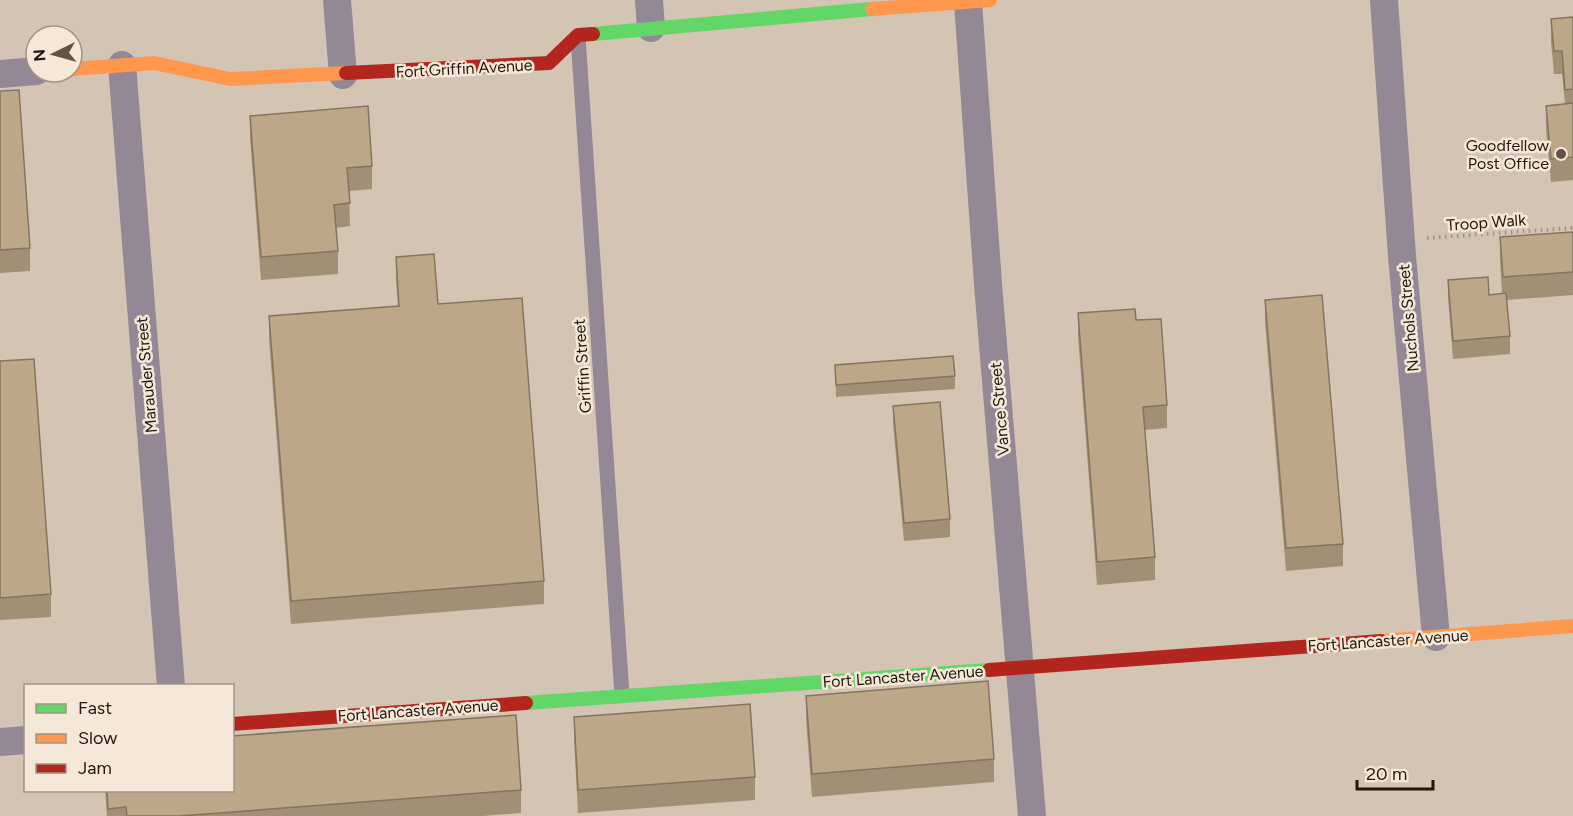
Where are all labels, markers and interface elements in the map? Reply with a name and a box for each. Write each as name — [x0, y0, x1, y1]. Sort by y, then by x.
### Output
north arrow — [24, 24, 84, 84]
text: N — [30, 48, 50, 62]
street label: Fort Griffin Avenue — [395, 55, 533, 82]
place label: Goodfellow Post Office — [1466, 136, 1549, 173]
marker: Goodfellow Post Office — [1554, 147, 1568, 161]
street label: Troop Walk — [1446, 210, 1527, 235]
street label: Nuchols Street — [1394, 263, 1423, 373]
street label: Marauder Street — [132, 316, 161, 434]
street label: Griffin Street — [570, 318, 595, 414]
street label: Vance Street — [986, 361, 1013, 456]
street label: Fort Lancaster Avenue — [1307, 625, 1469, 656]
street label: Fort Lancaster Avenue — [822, 661, 984, 692]
legend — [24, 684, 234, 792]
street label: Fort Lancaster Avenue — [337, 695, 499, 726]
text: Fast — [78, 697, 112, 719]
text: Slow — [78, 727, 117, 749]
scale bar — [1357, 753, 1434, 791]
text: Jam — [78, 757, 112, 779]
text: 20 m — [1366, 763, 1407, 785]

